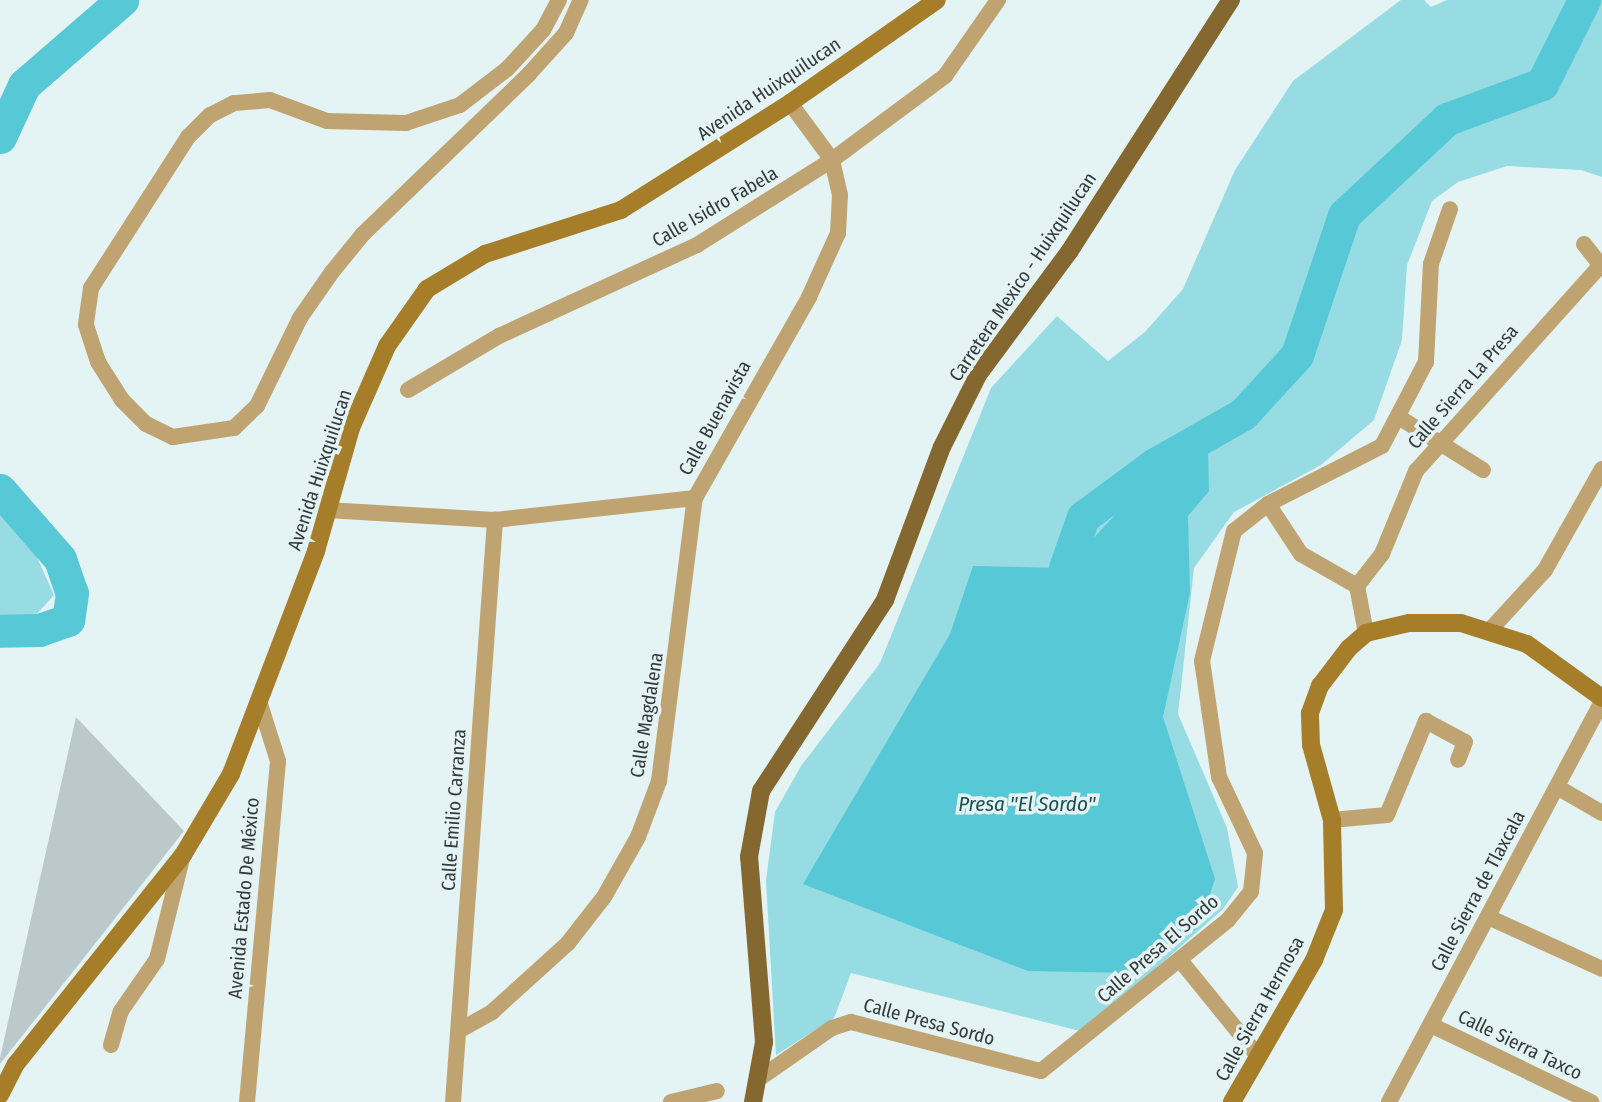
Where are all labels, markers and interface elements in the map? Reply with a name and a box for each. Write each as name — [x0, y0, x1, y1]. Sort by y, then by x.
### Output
street label: Avenida Huixquilucan — [693, 33, 845, 145]
street label: Calle Isidro Fabela — [648, 162, 782, 252]
street label: Carretera Mexico - Huixquilucan — [944, 168, 1102, 386]
street label: Calle Sierra La Presa — [1403, 320, 1523, 454]
street label: Calle Buenavista — [674, 357, 756, 479]
street label: Avenida Huixquilucan — [283, 387, 357, 553]
street label: Calle Magdalena — [626, 651, 668, 779]
street label: Calle Emilio Carranza — [437, 728, 471, 892]
water label: Presa "El Sordo" — [958, 791, 1096, 817]
street label: Avenida Estado De México — [224, 796, 264, 1000]
street label: Calle Sierra de Tlaxcala — [1426, 807, 1530, 975]
street label: Calle Presa El Sordo — [1093, 890, 1223, 1008]
street label: Calle Sierra Hermosa — [1211, 933, 1309, 1085]
street label: Calle Presa Sordo — [861, 994, 997, 1050]
street label: Calle Sierra Taxco — [1454, 1005, 1586, 1085]

